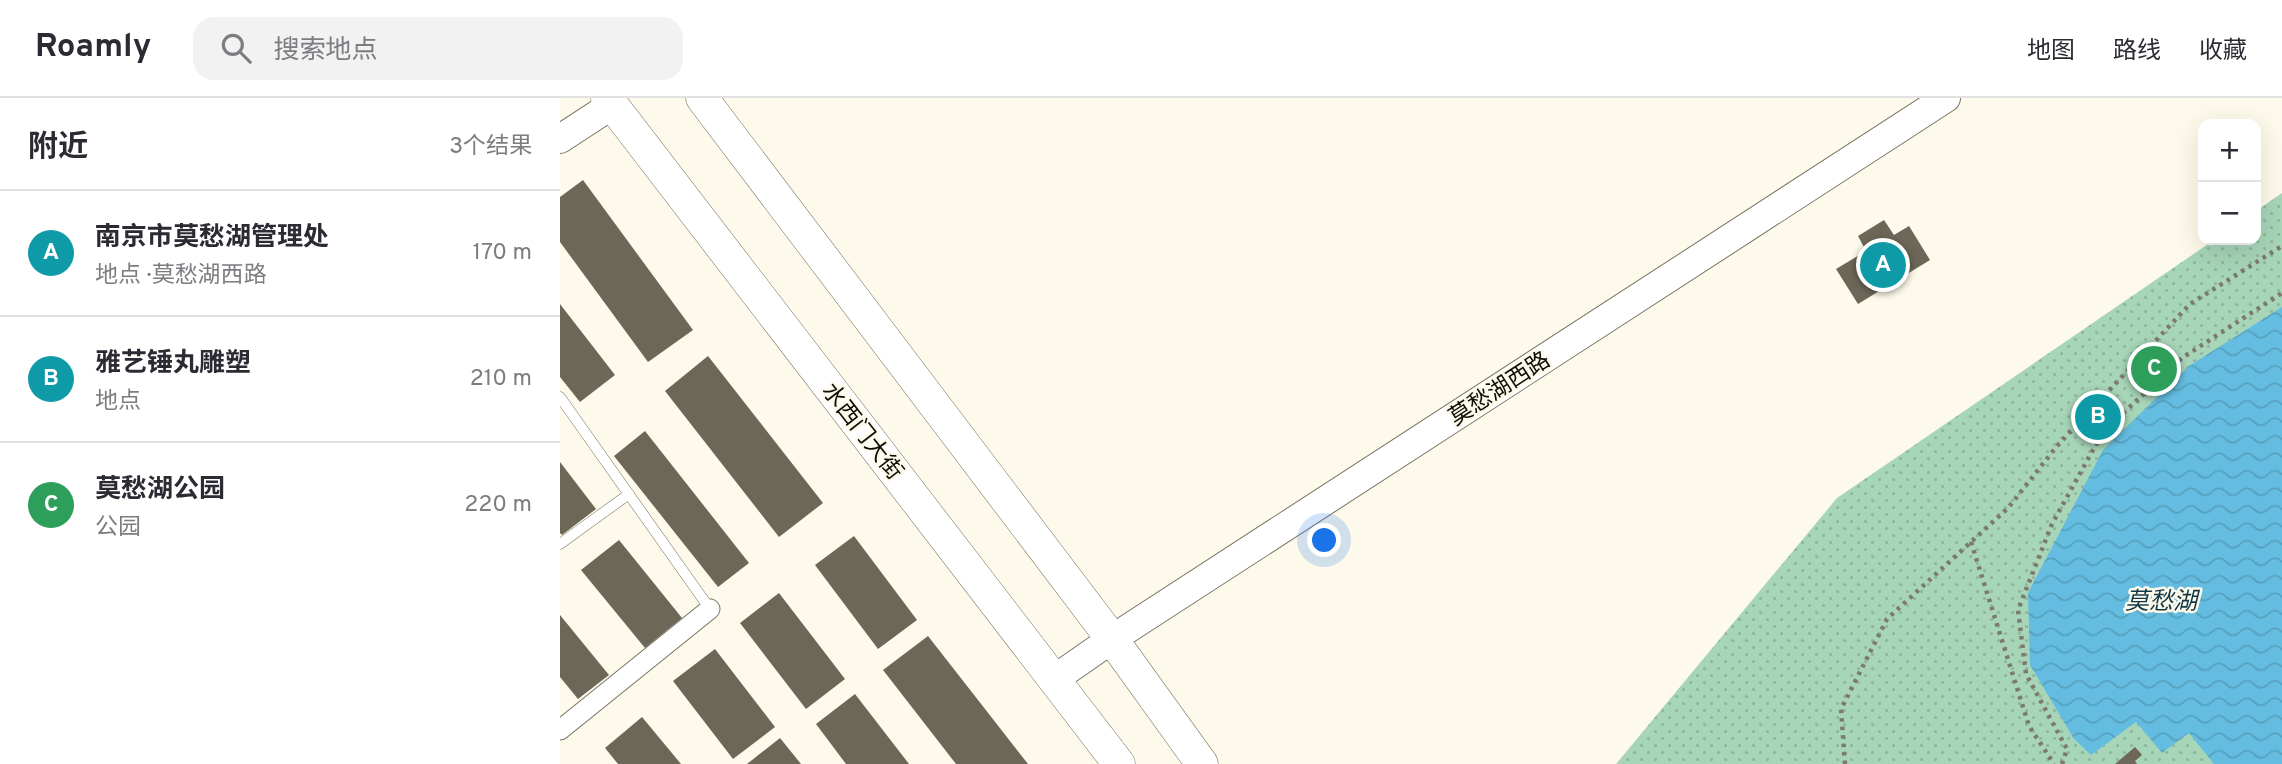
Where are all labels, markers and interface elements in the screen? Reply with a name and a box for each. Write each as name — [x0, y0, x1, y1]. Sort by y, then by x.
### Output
search box — [193, 17, 683, 80]
text: Roamly — [35, 27, 151, 69]
icon: search — [217, 29, 255, 67]
text: 搜索地点 — [273, 35, 377, 68]
text: 地图 — [2027, 37, 2075, 67]
text: 路线 — [2113, 37, 2161, 67]
text: 收藏 — [2199, 37, 2247, 67]
map controls — [2198, 119, 2261, 245]
button: + — [2198, 119, 2261, 182]
text: 附近 — [28, 130, 88, 167]
text: 3个结果 — [449, 133, 532, 162]
button: − — [2198, 182, 2261, 245]
text: 南京市莫愁湖管理处 — [95, 222, 329, 255]
text: A — [43, 239, 59, 268]
text: 170 m — [473, 239, 532, 268]
pin: A — [1860, 239, 1906, 291]
text: 地点 · 莫愁湖西路 — [95, 262, 267, 291]
pin: C — [2131, 343, 2177, 395]
street label: 莫愁湖西路 — [1444, 347, 1556, 434]
text: 雅艺·锤丸雕塑 — [95, 348, 251, 381]
text: B — [43, 365, 59, 394]
text: 210 m — [470, 365, 532, 394]
street label: 水西门大街 — [814, 378, 908, 487]
text: 地点 — [95, 388, 141, 417]
pin: B — [2075, 391, 2121, 443]
text: 莫愁湖公园 — [95, 474, 225, 507]
text: C — [44, 491, 58, 520]
text: 220 m — [464, 491, 532, 520]
text: 公园 — [95, 514, 141, 543]
your location — [1307, 523, 1341, 557]
water label: 莫愁湖 — [2125, 588, 2201, 618]

